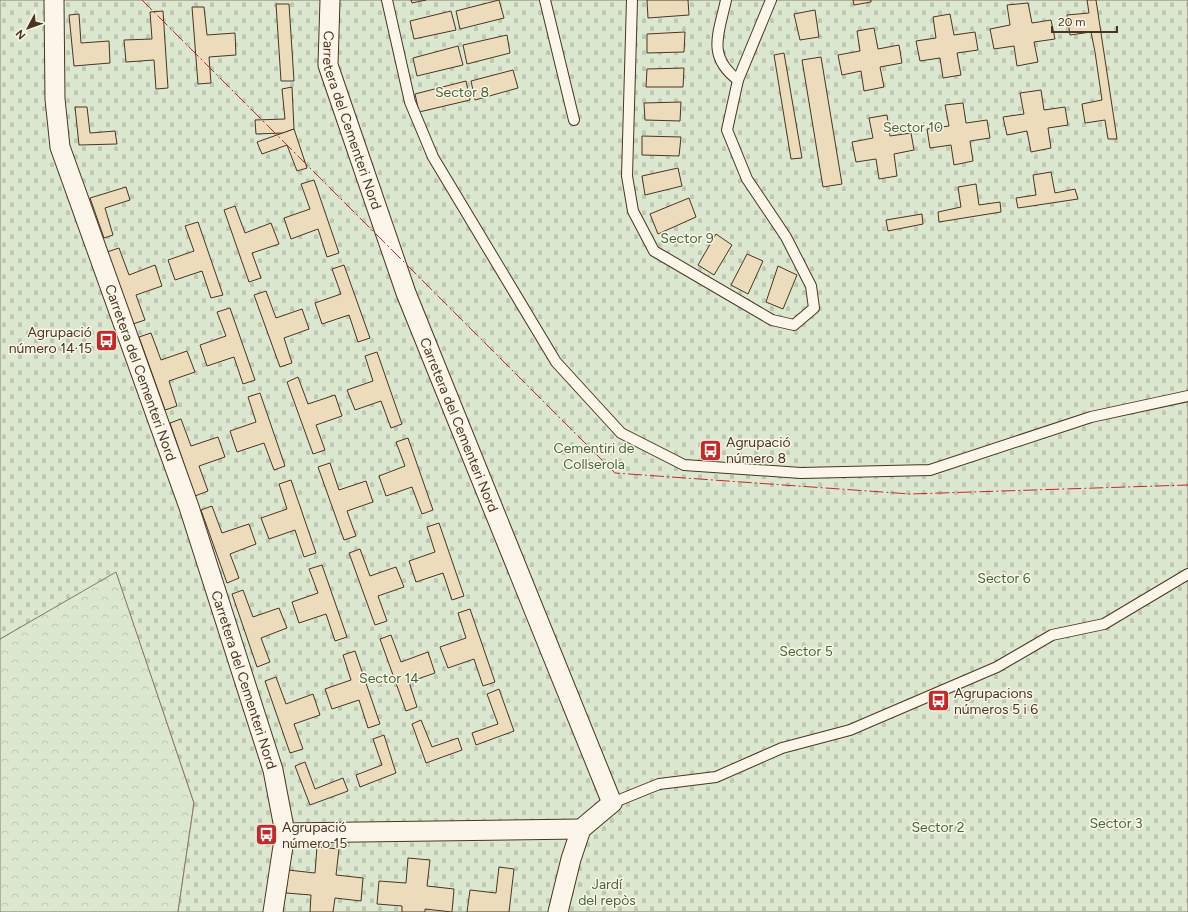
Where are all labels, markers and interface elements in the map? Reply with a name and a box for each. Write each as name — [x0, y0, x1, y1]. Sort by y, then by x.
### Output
north arrow — [8, 8, 48, 48]
scale bar — [1052, 8, 1117, 34]
text: 20 m — [1058, 15, 1086, 29]
text: N — [13, 27, 29, 42]
street label: Carretera del Cementeri Nord — [319, 30, 385, 212]
park label: Sector 8 — [435, 84, 489, 101]
park label: Sector 10 — [883, 119, 943, 136]
park label: Sector 9 — [660, 230, 714, 247]
street label: Carretera del Cementeri Nord — [101, 282, 180, 464]
place label: Agrupació número 14·15 — [9, 324, 92, 357]
bus stop icon: Agrupació número 14·15 — [94, 327, 120, 353]
street label: Carretera del Cementeri Nord — [416, 335, 502, 515]
place label: Agrupació número 8 — [726, 434, 791, 467]
bus stop icon: Agrupació número 8 — [698, 437, 724, 463]
park label: Cementiri de Collserola — [554, 440, 635, 473]
park label: Sector 6 — [977, 570, 1031, 587]
street label: Carretera del Cementeri Nord — [207, 588, 280, 771]
park label: Sector 5 — [779, 643, 833, 660]
park label: Sector 14 — [359, 670, 419, 687]
place label: Agrupacions números 5 i 6 — [954, 685, 1038, 718]
bus stop icon: Agrupacions números 5 i 6 — [926, 688, 952, 714]
park label: Sector 3 — [1090, 815, 1143, 832]
place label: Agrupació número 15 — [282, 819, 347, 852]
park label: Sector 2 — [911, 819, 965, 836]
bus stop icon: Agrupació número 15 — [253, 822, 279, 848]
park label: Jardí del repòs — [578, 876, 636, 909]

